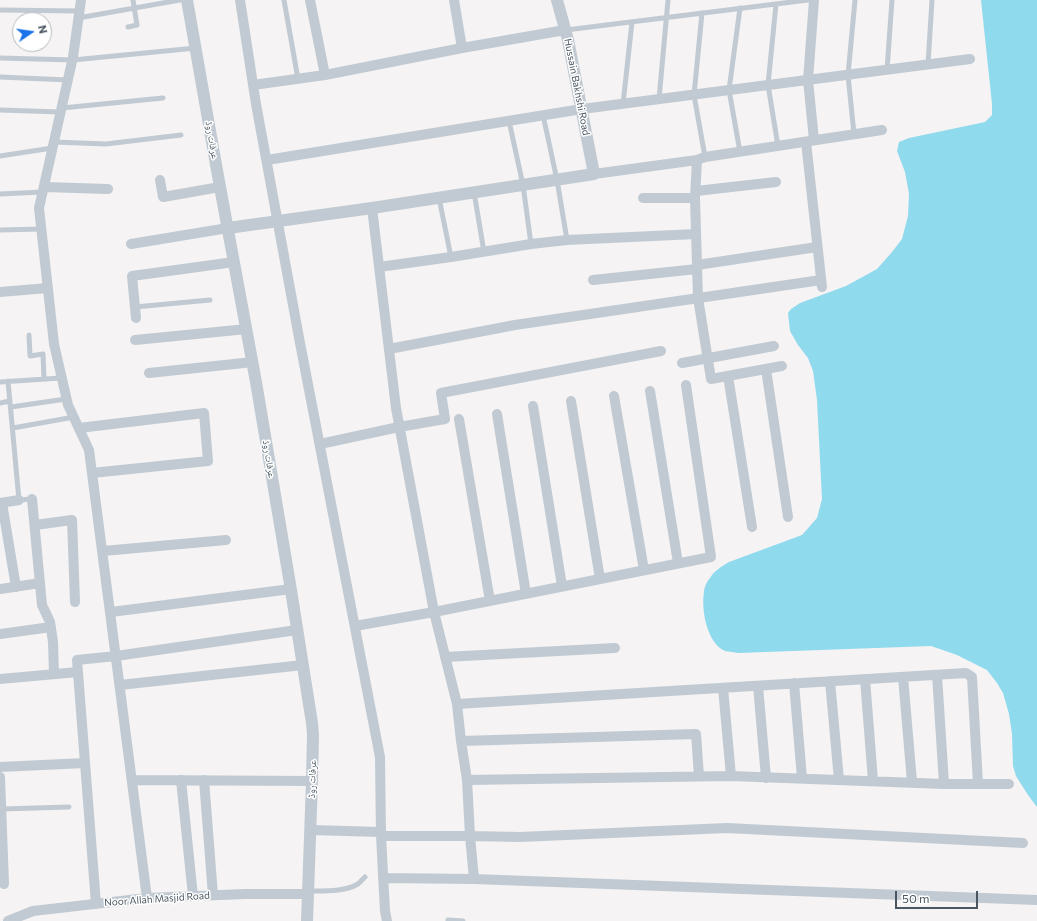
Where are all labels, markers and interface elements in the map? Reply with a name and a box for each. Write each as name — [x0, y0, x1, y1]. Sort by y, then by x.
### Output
north arrow — [12, 12, 52, 52]
text: N — [36, 24, 50, 35]
street label: Hussain Bakhshi Road — [562, 37, 592, 137]
street label: عرفات روڈ — [203, 120, 221, 160]
street label: عرفات روڈ — [260, 439, 278, 479]
street label: عرفات روڈ — [305, 760, 319, 798]
scale bar — [897, 883, 980, 909]
street label: Noor Allah Masjid Road — [104, 889, 210, 909]
text: 50 m — [902, 891, 930, 905]

